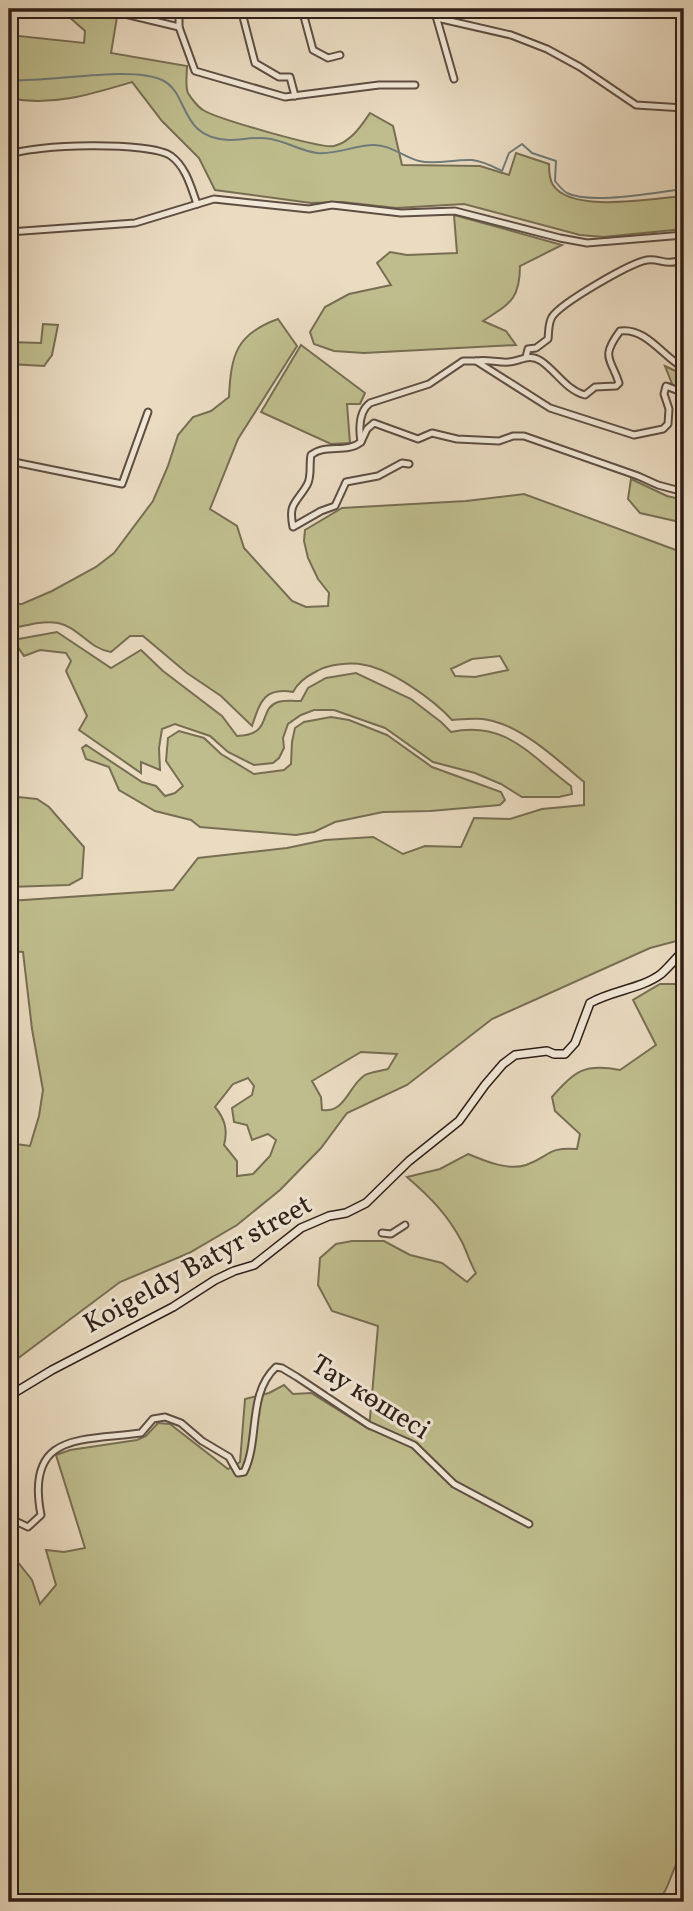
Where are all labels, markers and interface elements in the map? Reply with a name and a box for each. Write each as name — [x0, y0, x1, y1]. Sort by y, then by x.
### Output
street label: Koigeldy Batyr street — [77, 1186, 319, 1344]
street label: Тау көшесі — [303, 1346, 437, 1450]

